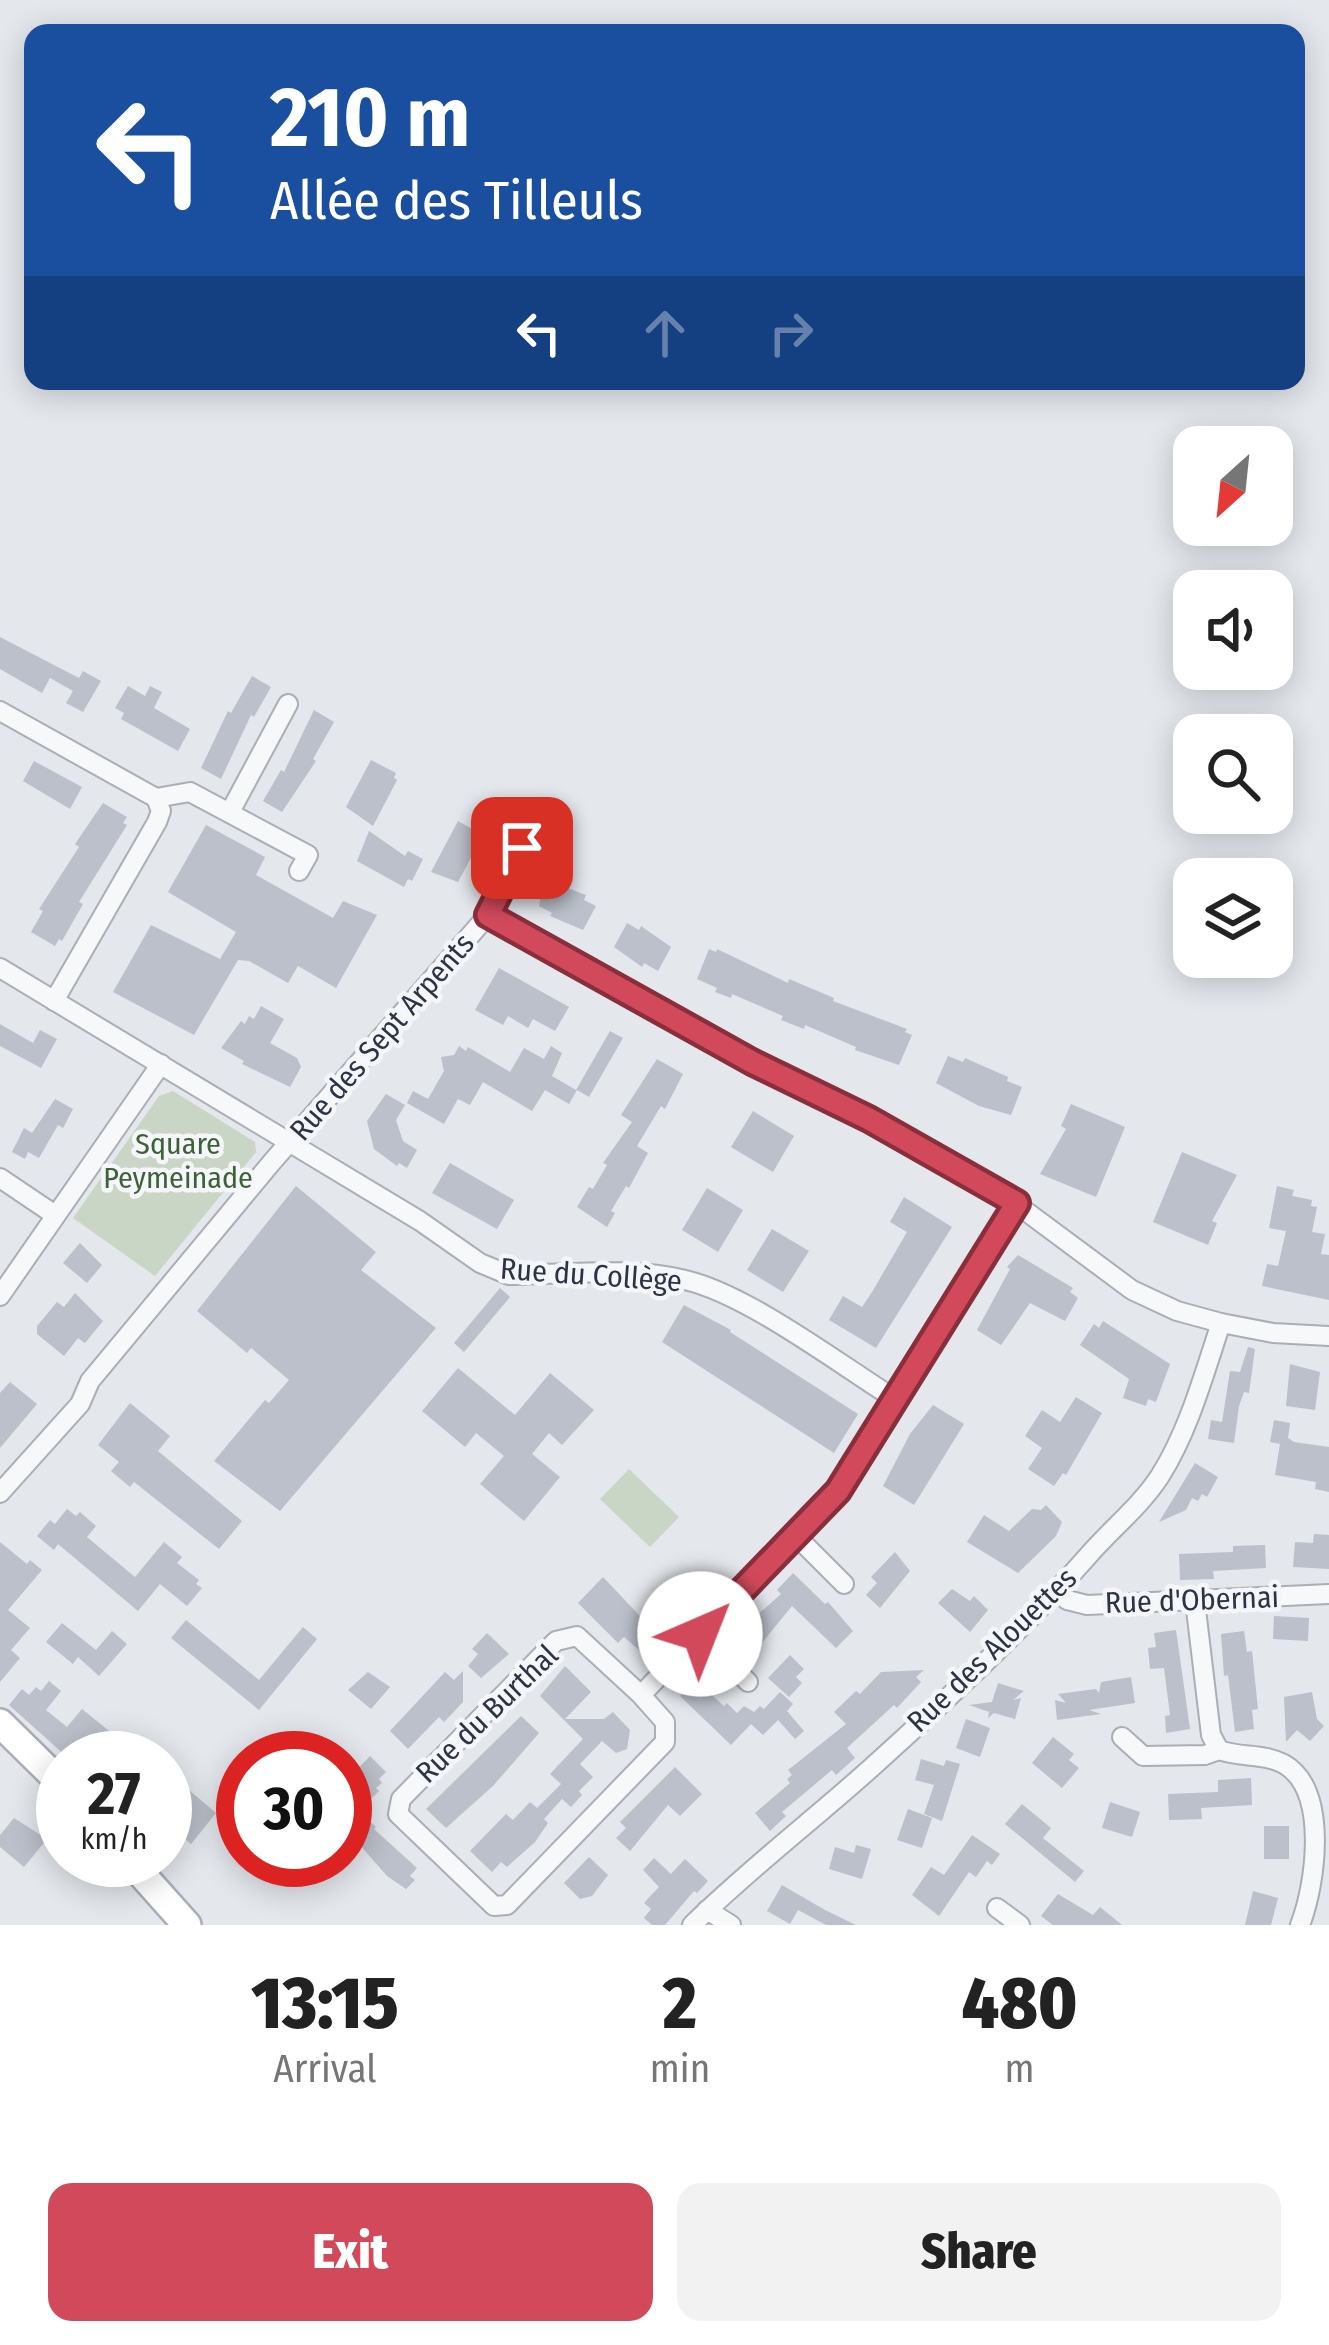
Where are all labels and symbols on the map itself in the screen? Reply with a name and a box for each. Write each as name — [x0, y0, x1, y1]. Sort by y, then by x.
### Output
north arrow — [1173, 426, 1293, 546]
pin — [471, 797, 573, 899]
street label: Rue des Sept Arpents — [282, 926, 482, 1148]
park label: Square Peymeinade — [103, 1126, 253, 1196]
street label: Rue du Collège — [499, 1251, 683, 1299]
street label: Rue des Alouettes — [900, 1560, 1084, 1740]
position arrow — [637, 1571, 763, 1697]
street label: Rue d'Obernai — [1104, 1579, 1280, 1621]
street label: Rue du Burthal — [409, 1637, 565, 1791]
speed limit sign: 30 — [216, 1731, 372, 1887]

